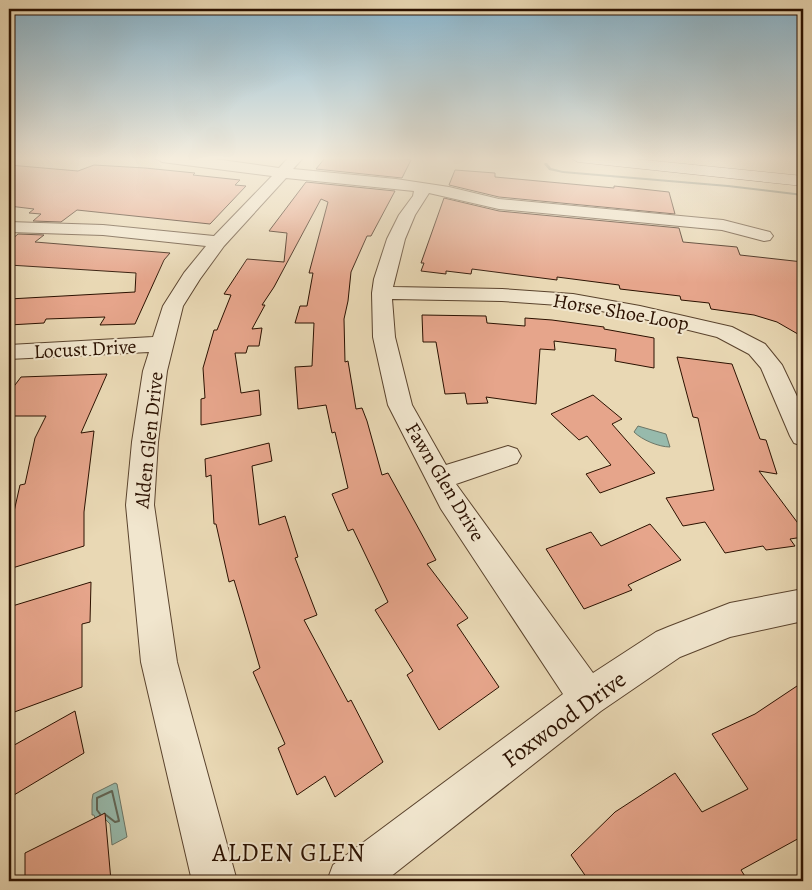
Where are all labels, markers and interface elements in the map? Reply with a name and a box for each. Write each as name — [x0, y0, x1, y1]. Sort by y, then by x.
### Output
street label: Horse Shoe Loop — [551, 287, 691, 337]
street label: Locust Drive — [33, 333, 137, 365]
street label: Alden Glen Drive — [128, 370, 170, 511]
street label: Fawn Glen Drive — [399, 418, 491, 546]
street label: Foxwood Drive — [496, 663, 632, 775]
district label: ALDEN GLEN — [211, 836, 366, 870]

